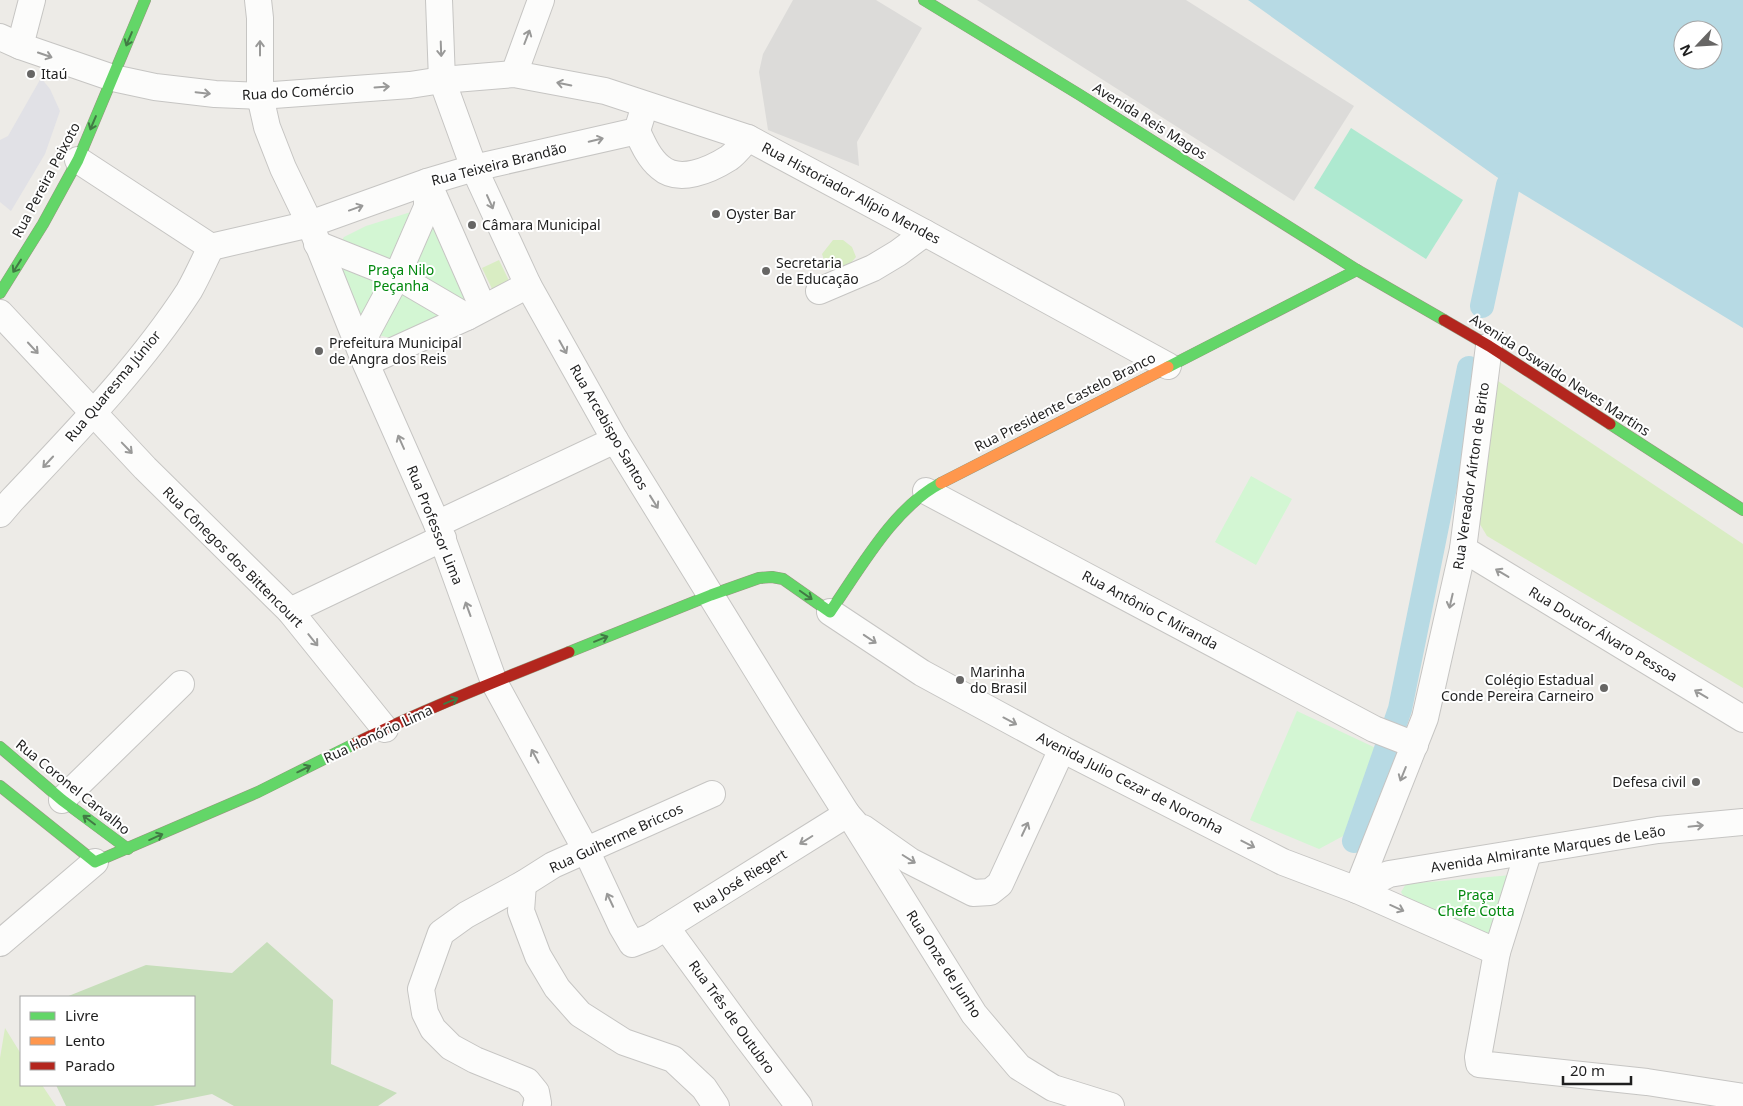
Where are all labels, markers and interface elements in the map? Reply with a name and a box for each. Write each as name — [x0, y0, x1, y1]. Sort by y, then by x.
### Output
north arrow — [1673, 20, 1723, 70]
one-way arrow — [523, 30, 533, 45]
one-way arrow — [123, 31, 133, 46]
one-way arrow — [255, 40, 265, 56]
one-way arrow — [437, 40, 446, 56]
text: N — [1675, 42, 1697, 60]
one-way arrow — [37, 51, 53, 60]
place label: Itaú — [41, 64, 67, 83]
marker: Itaú — [25, 68, 37, 80]
one-way arrow — [556, 78, 572, 88]
street label: Avenida Reis Magos — [1090, 78, 1211, 164]
street label: Rua do Comércio — [241, 79, 354, 104]
one-way arrow — [374, 82, 390, 91]
one-way arrow — [194, 88, 210, 98]
one-way arrow — [88, 115, 98, 130]
street label: Rua Pereira Peixoto — [7, 119, 84, 241]
one-way arrow — [588, 135, 604, 144]
street label: Rua Historiador Alípio Mendes — [759, 137, 944, 248]
street label: Rua Teixeira Brandão — [429, 138, 569, 190]
one-way arrow — [485, 194, 495, 209]
one-way arrow — [348, 203, 363, 212]
place label: Oyster Bar — [726, 204, 796, 223]
marker: Oyster Bar — [710, 208, 722, 220]
place label: Câmara Municipal — [482, 215, 601, 234]
marker: Câmara Municipal — [466, 219, 478, 231]
place label: Secretaria de Educação — [776, 253, 859, 288]
one-way arrow — [11, 259, 21, 273]
park label: Praça Nilo Peçanha — [368, 260, 434, 295]
marker: Secretaria de Educação — [760, 265, 772, 277]
street label: Avenida Oswaldo Neves Martins — [1467, 309, 1654, 440]
street label: Rua Quaresma Júnior — [60, 326, 165, 445]
place label: Prefeitura Municipal de Angra dos Reis — [329, 333, 462, 368]
one-way arrow — [558, 340, 568, 354]
one-way arrow — [27, 342, 39, 355]
marker: Prefeitura Municipal de Angra dos Reis — [313, 345, 325, 357]
street label: Rua Presidente Castelo Branco — [971, 347, 1159, 456]
street label: Rua Arcebispo Santos — [566, 361, 653, 493]
street label: Rua Vereador Aírton de Brito — [1448, 381, 1493, 571]
one-way arrow — [395, 435, 405, 450]
one-way arrow — [121, 442, 133, 455]
one-way arrow — [42, 455, 54, 468]
street label: Rua Professor Lima — [403, 462, 468, 587]
street label: Rua Cônegos dos Bittencourt — [159, 482, 308, 631]
one-way arrow — [649, 495, 659, 509]
street label: Rua Antônio C Miranda — [1079, 566, 1222, 654]
one-way arrow — [1496, 568, 1510, 578]
street label: Rua Doutor Álvaro Pessoa — [1525, 582, 1681, 686]
one-way arrow — [799, 590, 813, 600]
one-way arrow — [1446, 593, 1455, 609]
one-way arrow — [463, 601, 472, 617]
one-way arrow — [308, 633, 319, 646]
one-way arrow — [593, 634, 608, 643]
one-way arrow — [863, 634, 877, 644]
place label: Marinha do Brasil — [970, 662, 1027, 697]
place label: Colégio Estadual Conde Pereira Carneiro — [1441, 670, 1594, 705]
marker: Marinha do Brasil — [954, 674, 966, 686]
marker: Colégio Estadual Conde Pereira Carneiro — [1598, 682, 1610, 694]
one-way arrow — [1695, 688, 1709, 698]
one-way arrow — [443, 695, 458, 705]
street label: Rua Honório Lima — [320, 700, 435, 767]
one-way arrow — [1002, 717, 1017, 726]
street label: Avenida Julio Cezar de Noronha — [1034, 727, 1227, 838]
street label: Rua Coronel Carvalho — [12, 735, 135, 839]
one-way arrow — [530, 749, 540, 764]
one-way arrow — [296, 764, 311, 774]
one-way arrow — [1398, 766, 1407, 782]
place label: Defesa civil — [1612, 772, 1686, 791]
marker: Defesa civil — [1690, 776, 1702, 788]
street label: Rua Guiherme Briccos — [546, 798, 686, 877]
one-way arrow — [82, 815, 96, 825]
street label: Avenida Almirante Marques de Leão — [1429, 821, 1667, 876]
one-way arrow — [1688, 821, 1704, 831]
one-way arrow — [1021, 822, 1031, 837]
one-way arrow — [148, 832, 163, 842]
one-way arrow — [799, 835, 813, 845]
one-way arrow — [1240, 839, 1255, 849]
street label: Rua José Riegert — [689, 844, 790, 917]
one-way arrow — [901, 855, 915, 865]
park label: Praça Chefe Cotta — [1437, 885, 1515, 920]
one-way arrow — [604, 893, 614, 908]
one-way arrow — [1389, 903, 1404, 913]
street label: Rua Onze de Junho — [902, 906, 986, 1021]
street label: Rua Três de Outubro — [685, 956, 780, 1077]
legend — [20, 996, 195, 1086]
text: Livre — [65, 1005, 99, 1025]
text: Lento — [65, 1030, 105, 1050]
scale bar — [1563, 1054, 1630, 1086]
text: Parado — [65, 1055, 115, 1075]
text: 20 m — [1570, 1060, 1605, 1080]

